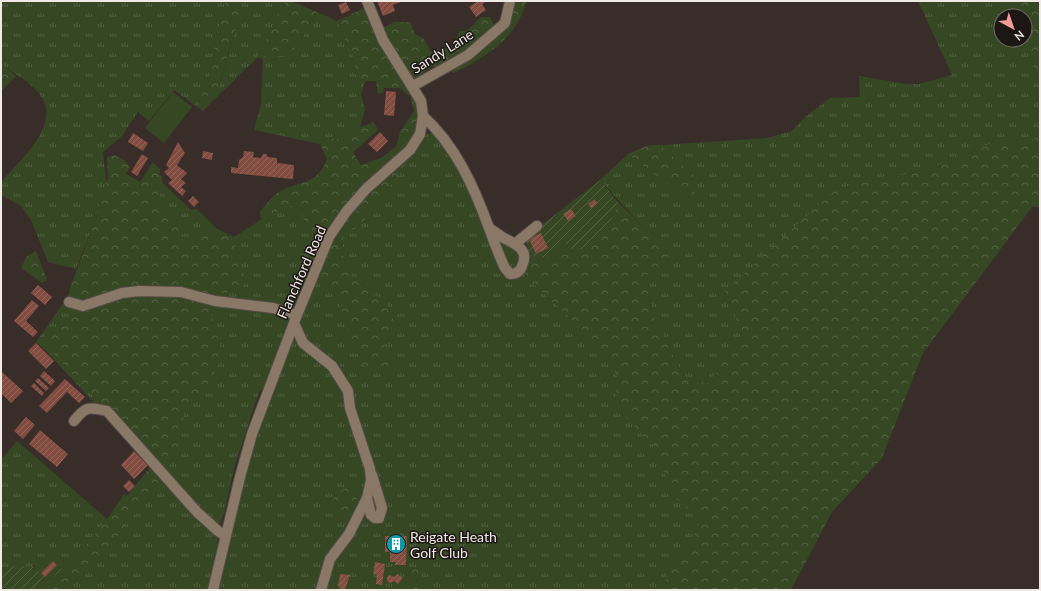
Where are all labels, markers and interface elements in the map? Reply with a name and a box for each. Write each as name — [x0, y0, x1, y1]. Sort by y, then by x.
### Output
north arrow — [993, 8, 1033, 48]
street label: Sandy Lane — [408, 25, 476, 77]
text: N — [1012, 28, 1027, 44]
street label: Flanchford Road — [273, 223, 329, 321]
place label: Reigate Heath Golf Club — [410, 528, 497, 561]
building icon: Reigate Heath Golf Club — [385, 533, 407, 555]

